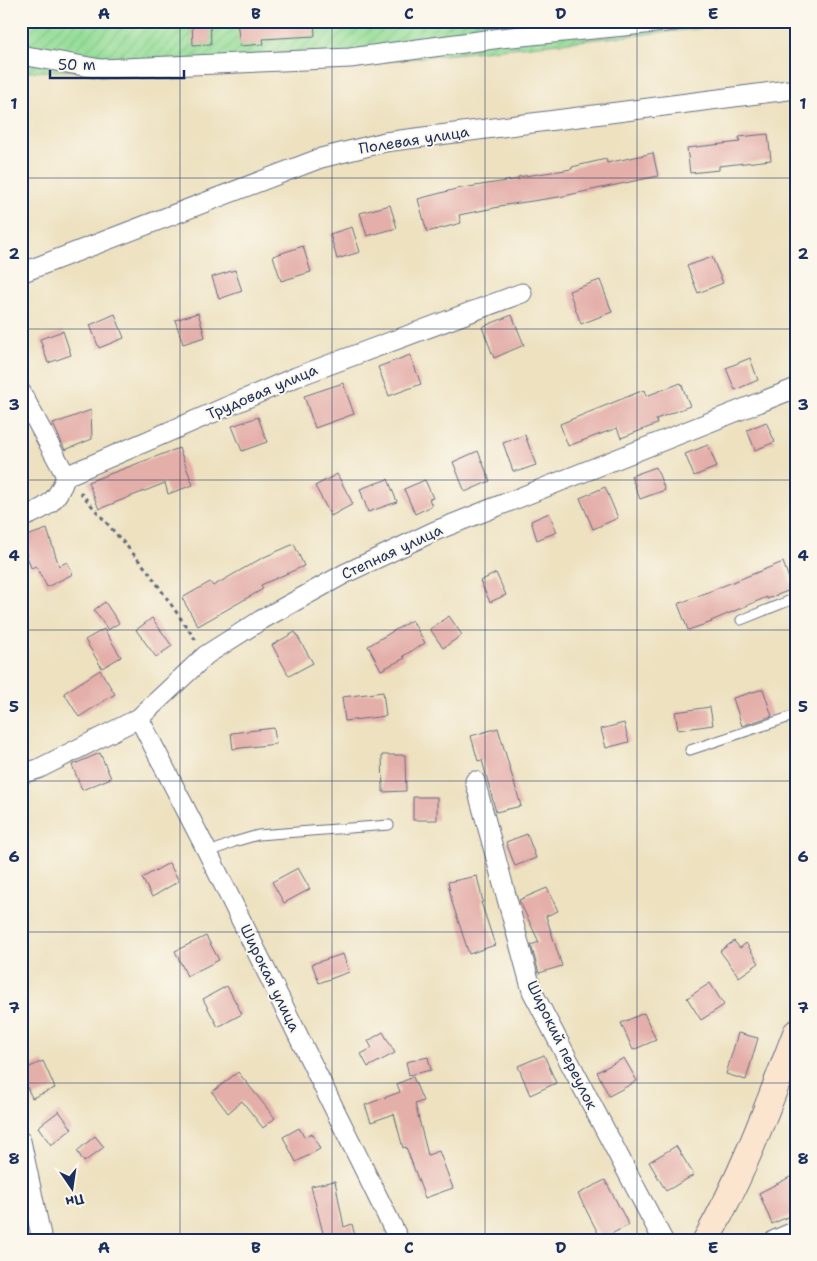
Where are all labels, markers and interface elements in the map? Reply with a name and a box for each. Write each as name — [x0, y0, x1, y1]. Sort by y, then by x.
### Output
text: A — [98, 3, 110, 24]
text: B — [251, 3, 261, 24]
text: C — [404, 3, 414, 24]
text: D — [555, 3, 567, 24]
text: E — [708, 3, 718, 24]
scale bar — [50, 48, 184, 80]
text: 50 m — [58, 55, 96, 75]
text: 1 — [10, 93, 18, 114]
text: 1 — [799, 93, 807, 114]
street label: Полевая улица — [357, 121, 471, 159]
text: 2 — [8, 243, 20, 264]
text: 2 — [797, 243, 809, 264]
street label: Трудовая улица — [203, 359, 321, 424]
text: 3 — [8, 394, 20, 415]
text: 3 — [797, 394, 809, 415]
street label: Степная улица — [338, 520, 446, 584]
text: 4 — [8, 545, 20, 566]
text: 4 — [797, 545, 809, 566]
text: 5 — [9, 696, 19, 717]
text: 5 — [798, 696, 808, 717]
text: 6 — [8, 846, 20, 867]
text: 6 — [797, 846, 809, 867]
street label: Широкая улица — [235, 921, 305, 1036]
street label: Широкий переулок — [522, 977, 602, 1113]
text: 7 — [8, 997, 20, 1018]
text: 7 — [797, 997, 809, 1018]
text: 8 — [8, 1148, 20, 1169]
text: 8 — [797, 1148, 809, 1169]
north arrow — [48, 1164, 98, 1214]
text: Пн — [64, 1190, 86, 1212]
text: A — [98, 1237, 110, 1258]
text: B — [251, 1237, 261, 1258]
text: C — [404, 1237, 414, 1258]
text: D — [555, 1237, 567, 1258]
text: E — [708, 1237, 718, 1258]

